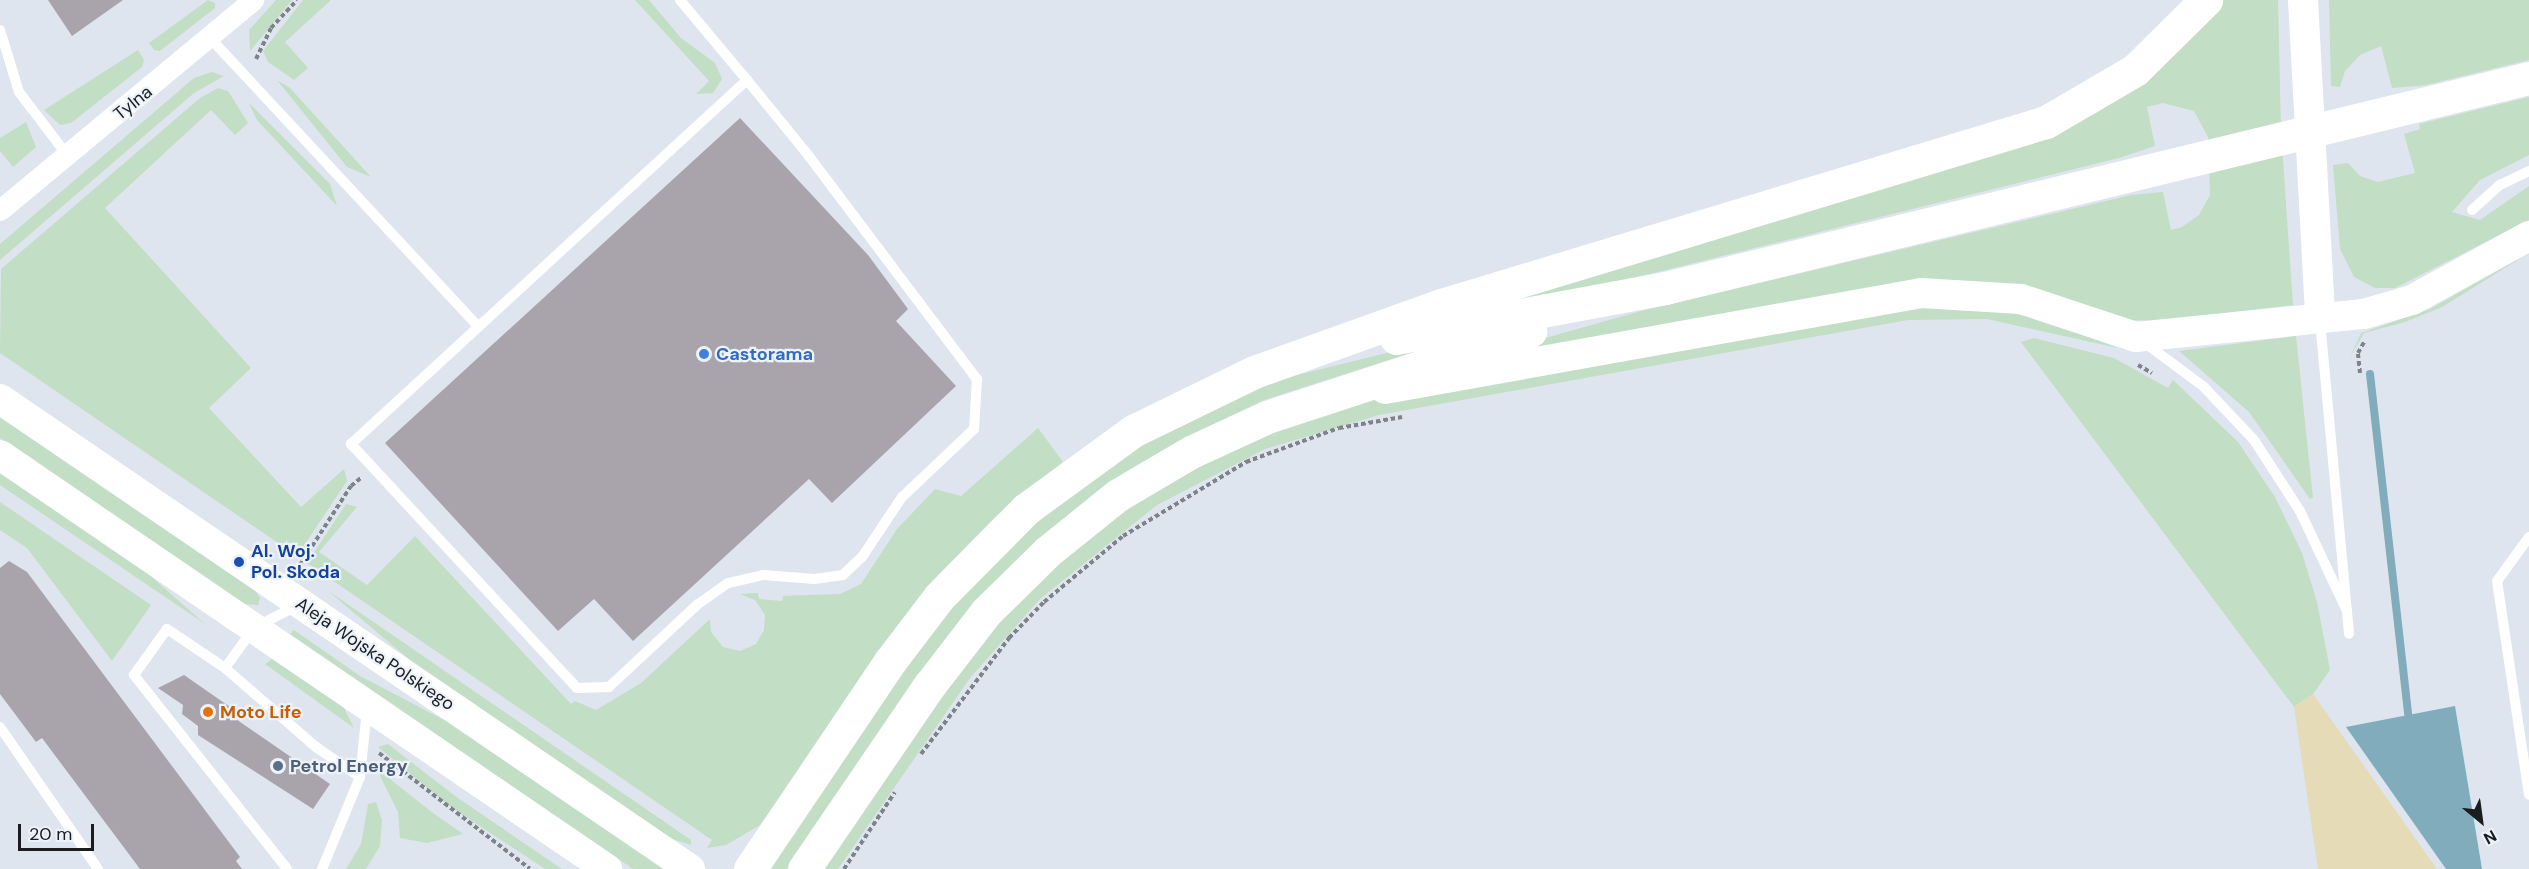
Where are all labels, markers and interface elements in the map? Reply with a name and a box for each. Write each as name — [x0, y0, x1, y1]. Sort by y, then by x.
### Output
street label: Tylna — [109, 81, 157, 125]
place label: Castorama — [716, 343, 813, 365]
marker: Castorama — [697, 347, 711, 361]
place label: Al. Woj. Pol. Skoda — [251, 541, 340, 584]
marker: Al. Woj. Pol. Skoda — [232, 555, 246, 569]
street label: Aleja Wojska Polskiego — [291, 593, 459, 715]
place label: Moto Life — [220, 701, 301, 723]
marker: Moto Life — [201, 705, 215, 719]
place label: Petrol Energy — [290, 755, 408, 777]
marker: Petrol Energy — [271, 759, 285, 773]
north arrow — [2451, 791, 2511, 851]
scale bar — [21, 812, 98, 850]
text: 20 m — [29, 822, 72, 846]
text: N — [2480, 825, 2500, 849]

